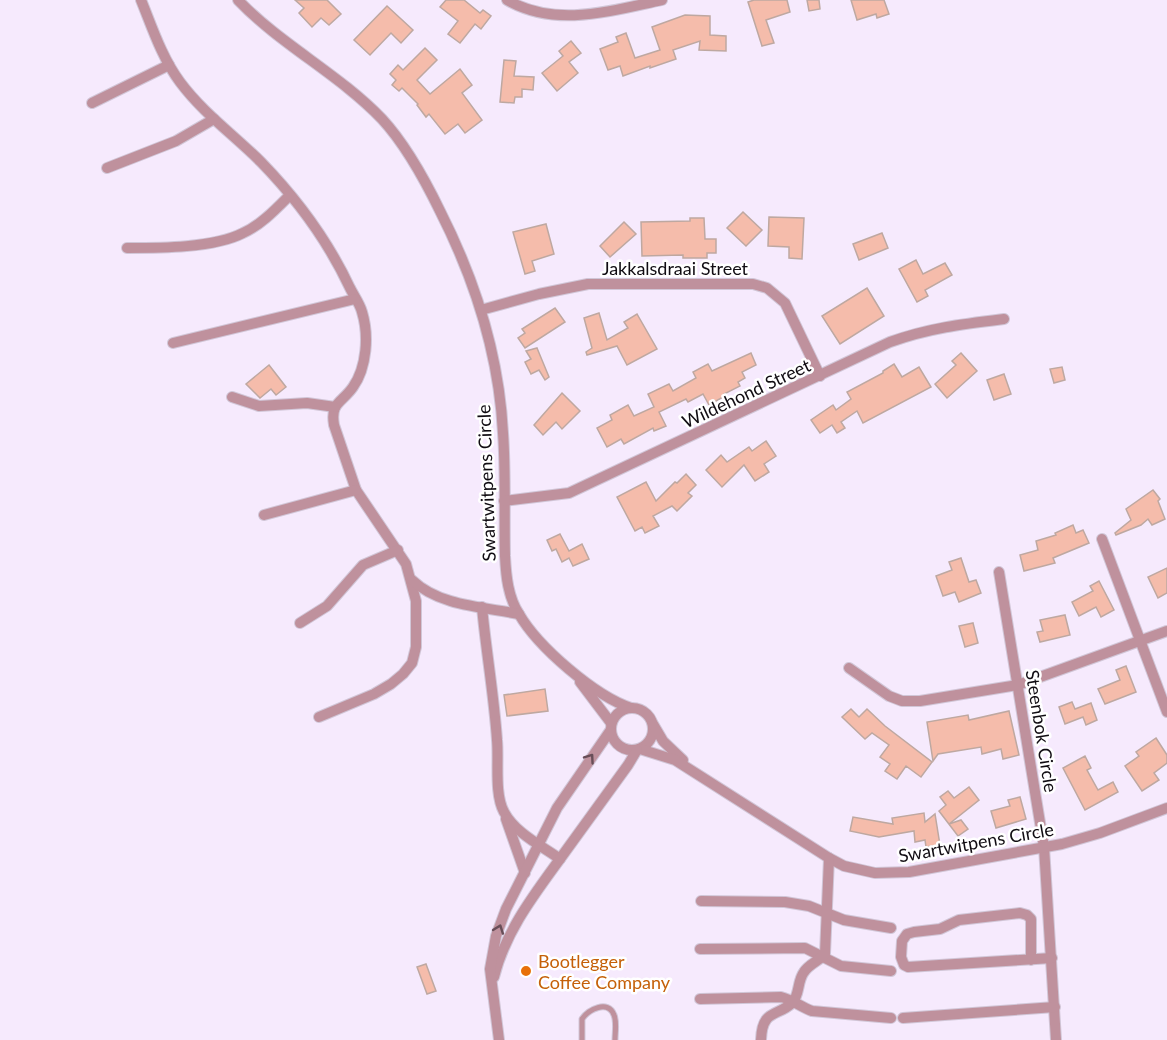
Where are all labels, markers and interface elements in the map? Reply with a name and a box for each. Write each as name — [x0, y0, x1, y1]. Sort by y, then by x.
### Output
street label: Jakkalsdraai Street — [602, 257, 749, 279]
street label: Wildehond Street — [678, 353, 814, 432]
street label: Swartwitpens Circle — [472, 404, 500, 562]
street label: Steenbok Circle — [1021, 668, 1063, 794]
one-way arrow — [583, 754, 594, 765]
street label: Swartwitpens Circle — [897, 818, 1055, 866]
one-way arrow — [492, 924, 504, 935]
place label: Bootlegger Coffee Company — [538, 950, 671, 993]
marker: Bootlegger Coffee Company — [519, 964, 533, 978]

